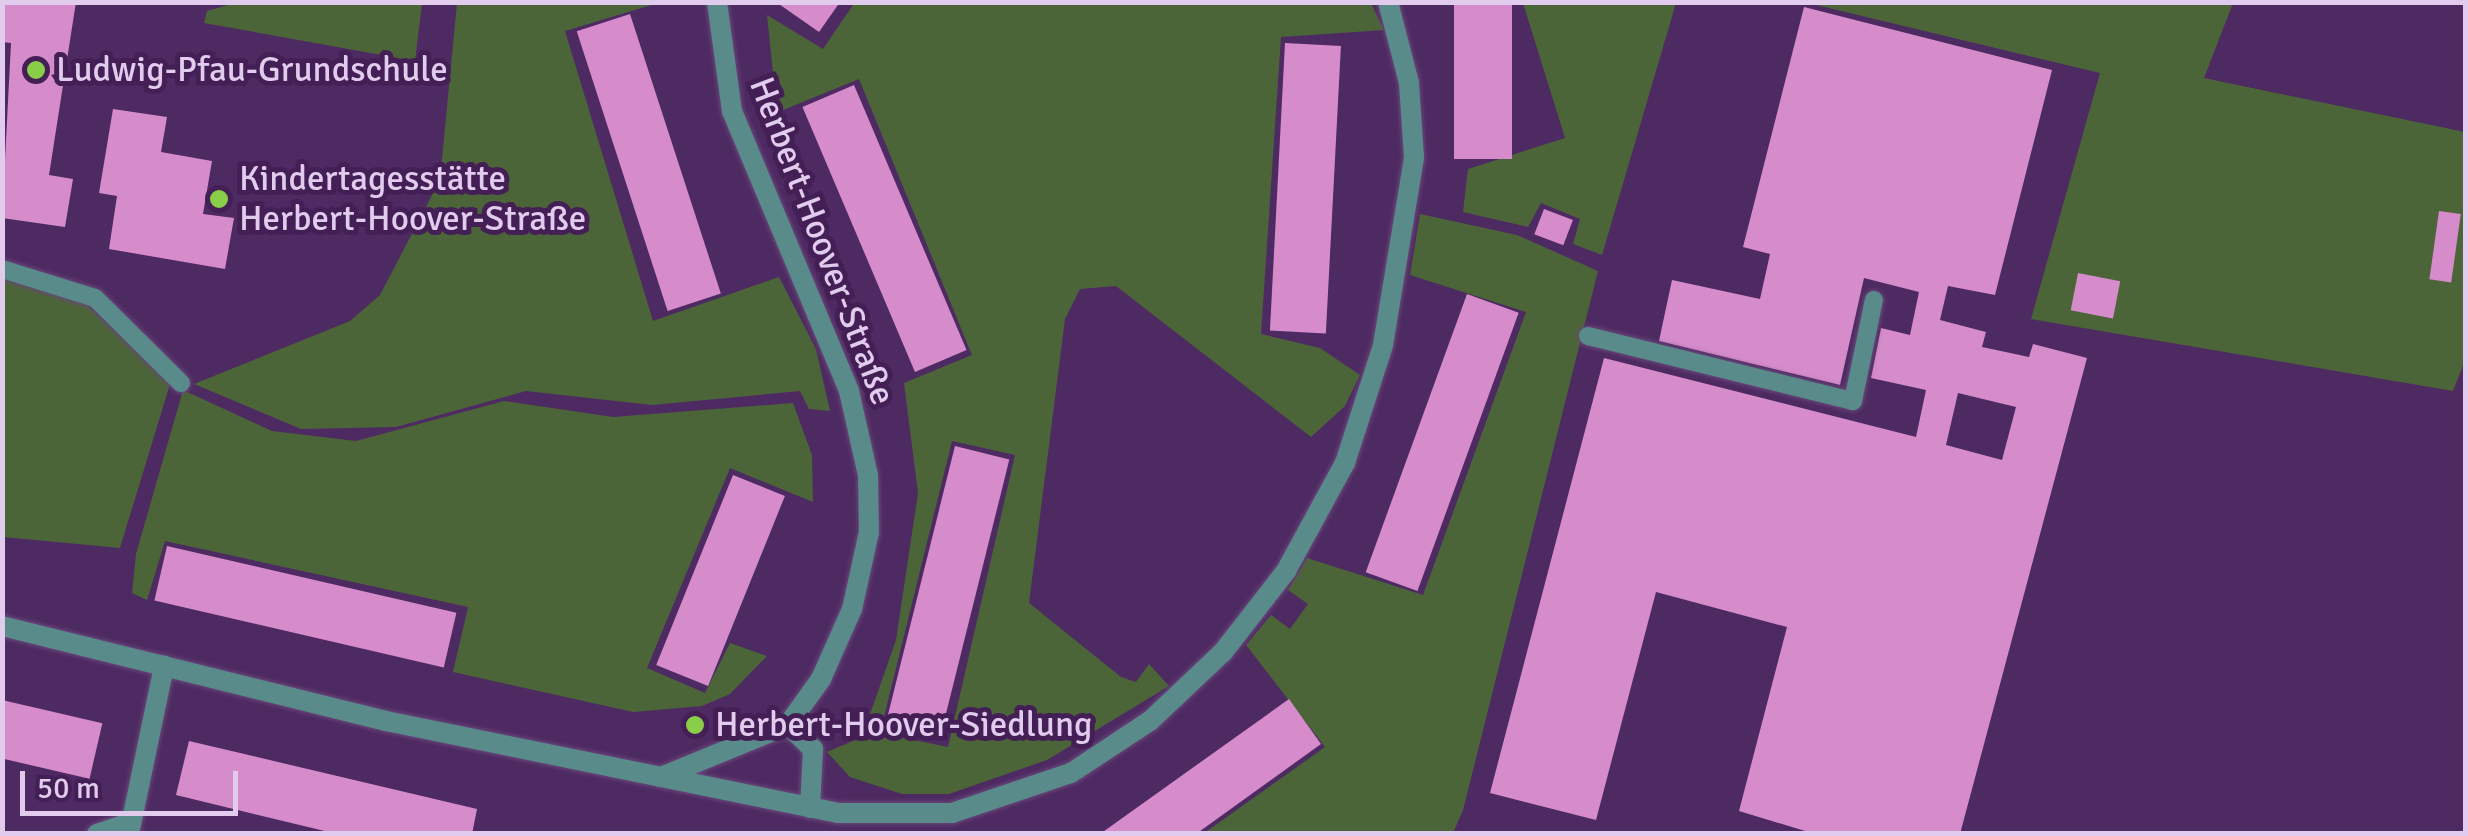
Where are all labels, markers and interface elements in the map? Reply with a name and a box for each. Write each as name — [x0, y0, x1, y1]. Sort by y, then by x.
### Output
place label: Ludwig-Pfau-Grundschule — [56, 49, 448, 91]
marker: Ludwig-Pfau-Grundschule — [25, 59, 47, 81]
street label: Herbert-Hoover-Straße — [740, 71, 904, 411]
place label: Kindertagesstätte Herbert-Hoover-Straße — [239, 158, 586, 240]
marker: Kindertagesstätte Herbert-Hoover-Straße — [208, 188, 230, 210]
place label: Herbert-Hoover-Siedlung — [715, 704, 1092, 746]
marker: Herbert-Hoover-Siedlung — [684, 714, 706, 736]
scale bar — [25, 751, 242, 813]
text: 50 m — [37, 770, 100, 807]

